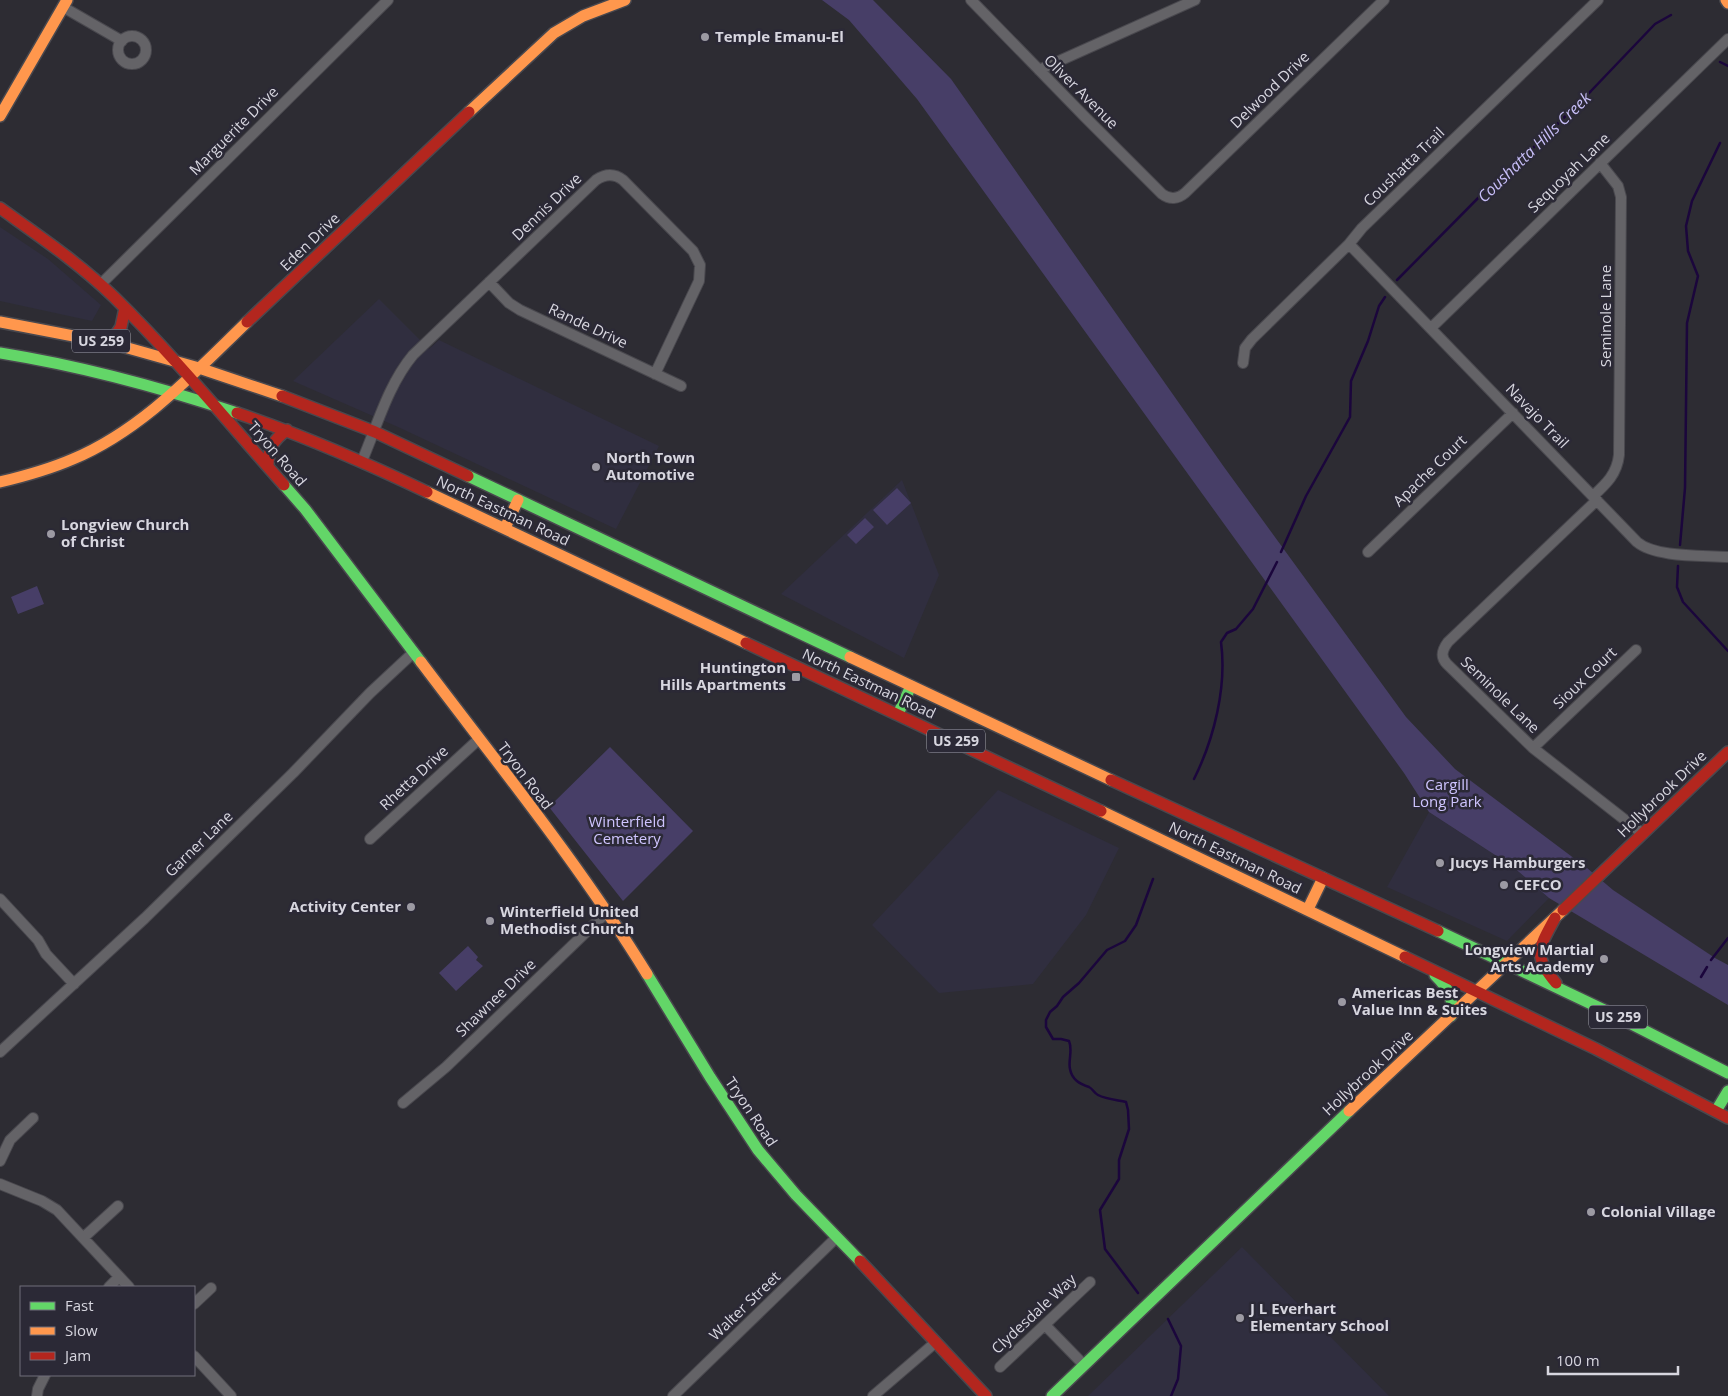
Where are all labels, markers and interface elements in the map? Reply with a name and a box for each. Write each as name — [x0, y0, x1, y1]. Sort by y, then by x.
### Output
place label: Temple Emanu-El — [715, 26, 844, 46]
marker: Temple Emanu-El — [699, 31, 711, 43]
street label: Delwood Drive — [1225, 46, 1313, 132]
street label: Oliver Avenue — [1040, 50, 1123, 133]
street label: Marguerite Drive — [184, 81, 282, 179]
water label: Coushatta Hills Creek — [1472, 86, 1596, 207]
street label: Coushatta Trail — [1358, 122, 1448, 210]
street label: Sequoyah Lane — [1523, 128, 1614, 217]
street label: Dennis Drive — [507, 168, 585, 244]
street label: Eden Drive — [275, 208, 343, 275]
street label: Seminole Lane — [1595, 265, 1615, 367]
street label: Rande Drive — [546, 298, 631, 352]
road number: US 259 — [72, 330, 130, 352]
street label: Navajo Trail — [1502, 379, 1574, 452]
street label: Tryon Road — [244, 417, 311, 490]
street label: Apache Court — [1388, 430, 1470, 510]
place label: North Town Automotive — [606, 447, 695, 484]
marker: North Town Automotive — [590, 461, 602, 473]
street label: North Eastman Road — [433, 470, 573, 550]
place label: Longview Church of Christ — [61, 514, 189, 551]
marker: Longview Church of Christ — [45, 528, 57, 540]
street label: Sioux Court — [1548, 642, 1620, 713]
street label: North Eastman Road — [799, 643, 939, 723]
street label: Seminole Lane — [1457, 652, 1544, 737]
place label: Huntington Hills Apartments — [660, 657, 786, 694]
marker: Huntington Hills Apartments — [790, 671, 802, 683]
road number: US 259 — [927, 729, 985, 752]
street label: Tryon Road — [494, 738, 558, 813]
street label: Rhetta Drive — [375, 740, 452, 814]
street label: Hollybrook Drive — [1612, 745, 1710, 841]
park label: Cargill Long Park — [1412, 774, 1482, 811]
street label: Garner Lane — [160, 806, 236, 881]
park label: Winterfield Cemetery — [589, 811, 665, 848]
street label: North Eastman Road — [1166, 816, 1305, 898]
place label: Jucys Hamburgers — [1448, 852, 1585, 872]
marker: Jucys Hamburgers — [1434, 857, 1446, 869]
place label: CEFCO — [1514, 874, 1562, 894]
marker: CEFCO — [1498, 879, 1510, 891]
place label: Activity Center — [289, 896, 401, 916]
marker: Activity Center — [405, 901, 417, 913]
place label: Winterfield United Methodist Church — [500, 901, 639, 938]
marker: Winterfield United Methodist Church — [484, 915, 496, 927]
place label: Longview Martial Arts Academy — [1464, 939, 1594, 976]
marker: Longview Martial Arts Academy — [1598, 953, 1610, 965]
street label: Shawnee Drive — [451, 954, 540, 1041]
place label: Americas Best Value Inn & Suites — [1352, 982, 1487, 1019]
marker: Americas Best Value Inn & Suites — [1336, 996, 1348, 1008]
road number: US 259 — [1589, 1006, 1647, 1028]
street label: Hollybrook Drive — [1318, 1025, 1417, 1119]
street label: Tryon Road — [721, 1073, 782, 1150]
place label: Colonial Village — [1601, 1201, 1716, 1221]
marker: Colonial Village — [1585, 1206, 1597, 1218]
street label: Walter Street — [704, 1266, 784, 1344]
street label: Clydesdale Way — [987, 1269, 1080, 1358]
legend — [20, 1286, 195, 1376]
text: Fast — [65, 1295, 94, 1315]
place label: J L Everhart Elementary School — [1248, 1298, 1389, 1335]
marker: J L Everhart Elementary School — [1234, 1312, 1246, 1324]
text: Slow — [65, 1320, 98, 1340]
scale bar — [1548, 1344, 1678, 1376]
text: Jam — [63, 1345, 91, 1365]
text: 100 m — [1556, 1350, 1600, 1370]

